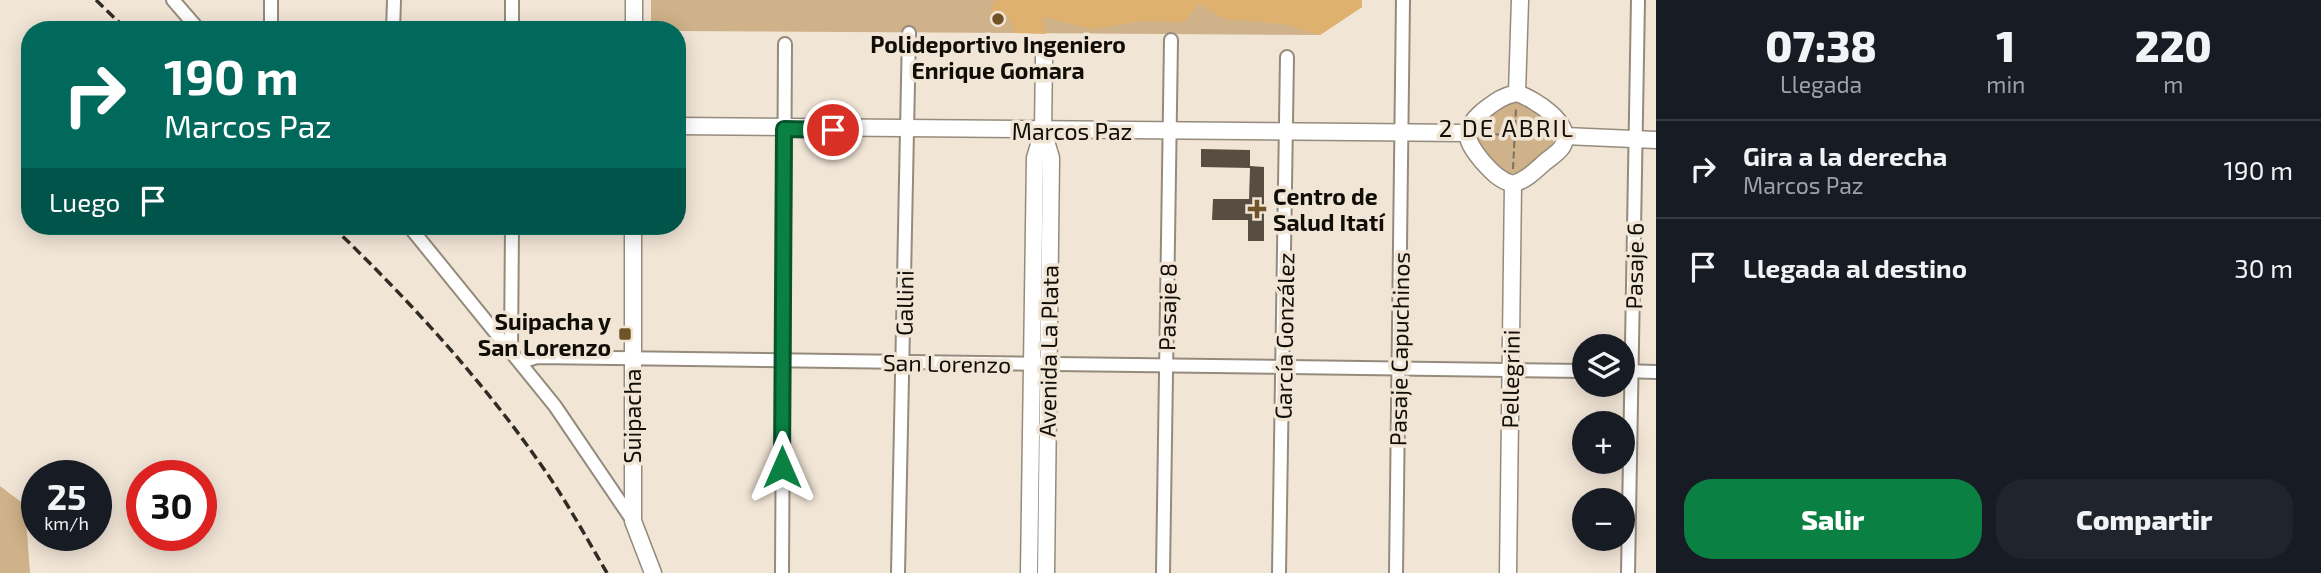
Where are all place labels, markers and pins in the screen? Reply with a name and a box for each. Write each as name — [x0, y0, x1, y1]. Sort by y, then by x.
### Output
marker: Polideportivo Ingeniero Enrique Gomara — [990, 11, 1006, 27]
place label: Polideportivo Ingeniero Enrique Gomara — [870, 30, 1126, 84]
pin — [803, 100, 863, 160]
place label: Centro de Salud Itatí — [1273, 182, 1386, 236]
marker: Centro de Salud Itatí — [1247, 199, 1267, 219]
place label: Suipacha y San Lorenzo — [478, 307, 611, 361]
marker: Suipacha y San Lorenzo — [617, 326, 633, 342]

